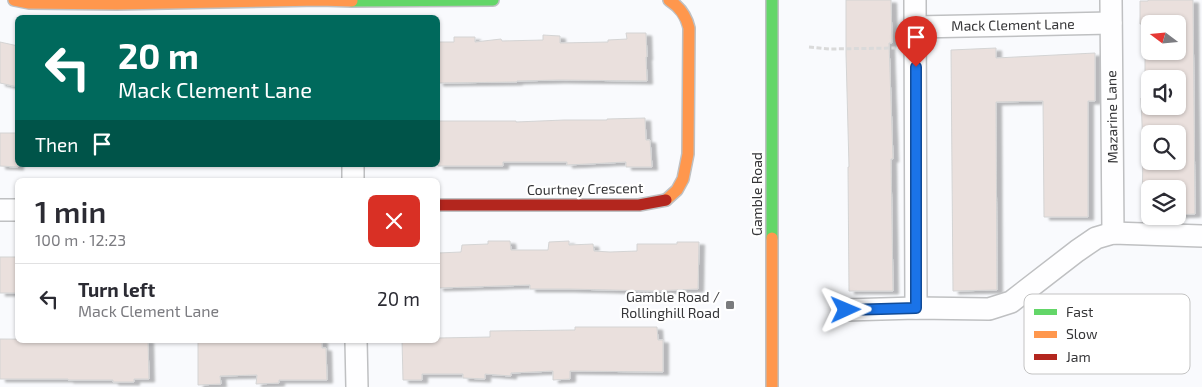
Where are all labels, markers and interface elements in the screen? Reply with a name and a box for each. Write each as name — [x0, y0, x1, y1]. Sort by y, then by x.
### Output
street label: Mack Clement Lane — [951, 15, 1075, 34]
north arrow — [1141, 15, 1186, 60]
map controls — [1141, 15, 1186, 225]
pin — [895, 16, 937, 67]
icon: arrive — [902, 23, 930, 51]
text: 20 m — [118, 34, 199, 76]
icon: left — [35, 35, 100, 100]
street label: Mazarine Lane — [1102, 70, 1121, 164]
button: sound — [1141, 70, 1186, 115]
text: Mack Clement Lane — [118, 76, 312, 102]
button: search — [1141, 125, 1186, 170]
icon: arrive — [88, 130, 116, 158]
text: Then — [35, 133, 78, 156]
street label: Gamble Road — [748, 152, 765, 236]
street label: Courtney Crescent — [527, 179, 643, 198]
button: layers — [1141, 180, 1186, 225]
text: 1 min — [35, 193, 106, 229]
button: close — [368, 195, 420, 247]
text: 100 m · 12:23 — [35, 230, 126, 249]
text: Turn left — [78, 278, 155, 301]
position arrow — [819, 283, 871, 335]
icon: left — [35, 285, 63, 313]
text: 20 m — [377, 287, 420, 310]
place label: Gamble Road / Rollinghill Road — [621, 288, 720, 321]
legend — [1024, 294, 1190, 374]
marker: Gamble Road / Rollinghill Road — [724, 299, 736, 311]
text: Mack Clement Lane — [78, 301, 219, 320]
text: Fast — [1066, 303, 1093, 320]
text: Slow — [1066, 325, 1098, 342]
text: Jam — [1066, 348, 1091, 365]

